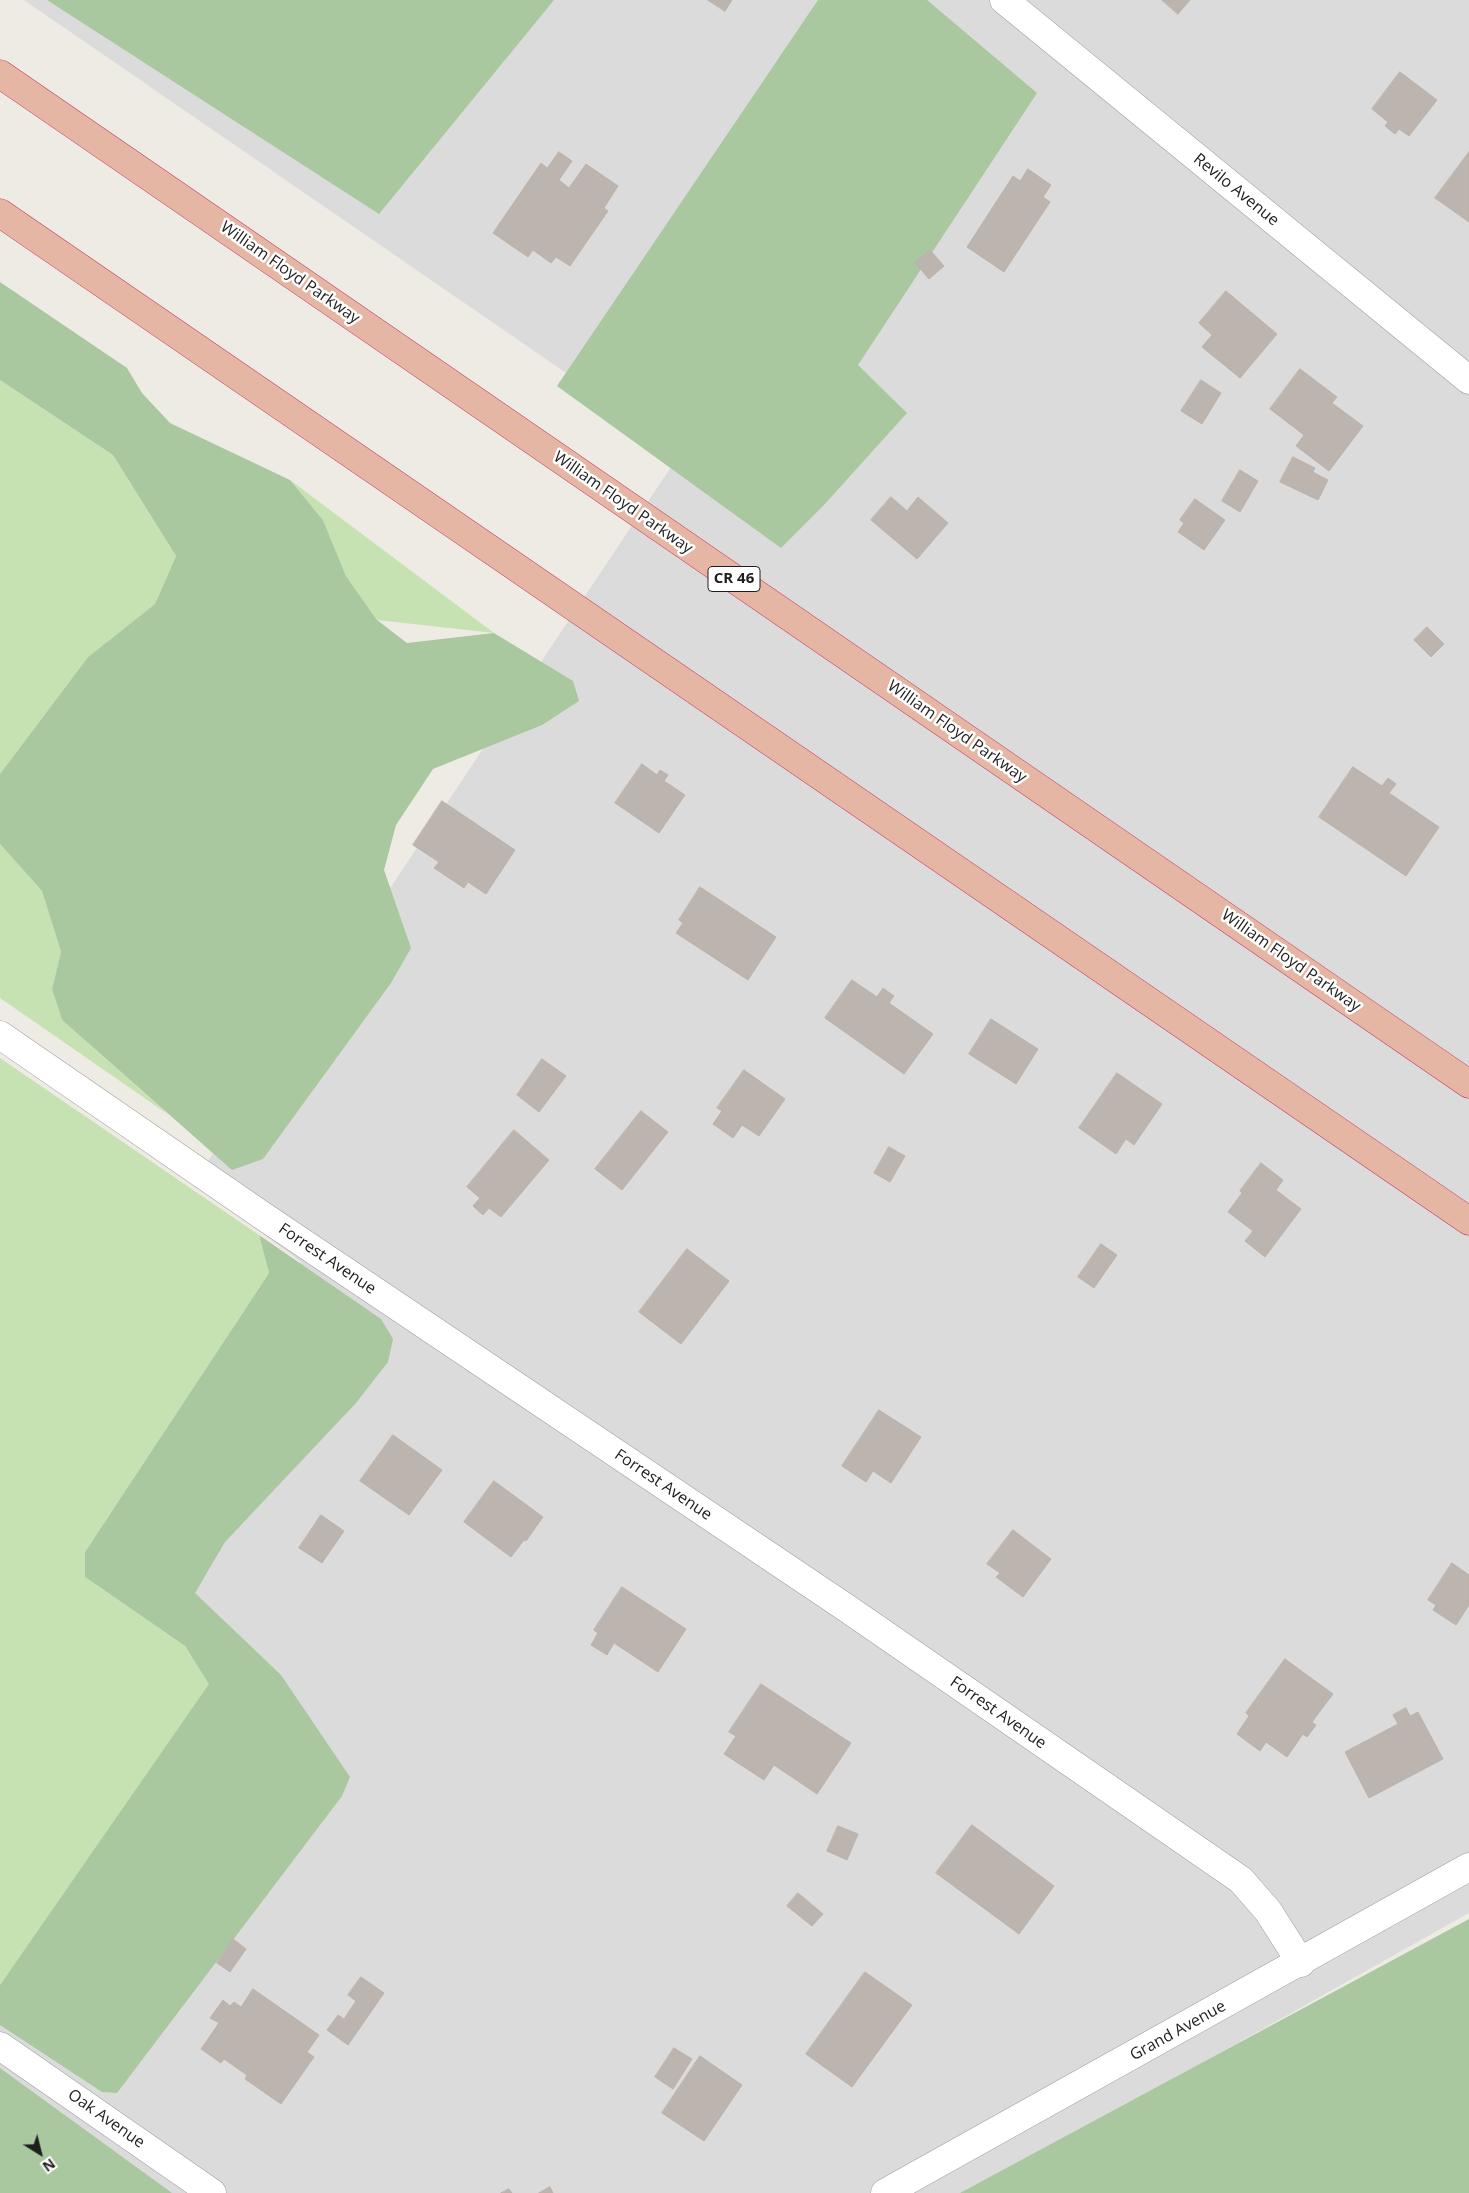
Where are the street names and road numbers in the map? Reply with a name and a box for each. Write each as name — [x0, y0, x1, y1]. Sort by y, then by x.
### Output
street label: Revilo Avenue — [1189, 150, 1283, 230]
street label: William Floyd Parkway — [217, 218, 363, 328]
street label: William Floyd Parkway — [550, 448, 696, 558]
road number: CR 46 — [708, 566, 760, 592]
street label: William Floyd Parkway — [884, 677, 1030, 787]
street label: William Floyd Parkway — [1218, 906, 1364, 1016]
street label: Forrest Avenue — [275, 1219, 379, 1299]
street label: Forrest Avenue — [611, 1445, 715, 1525]
street label: Forrest Avenue — [946, 1673, 1050, 1753]
street label: Grand Avenue — [1127, 1997, 1229, 2065]
street label: Oak Avenue — [64, 2085, 148, 2153]

